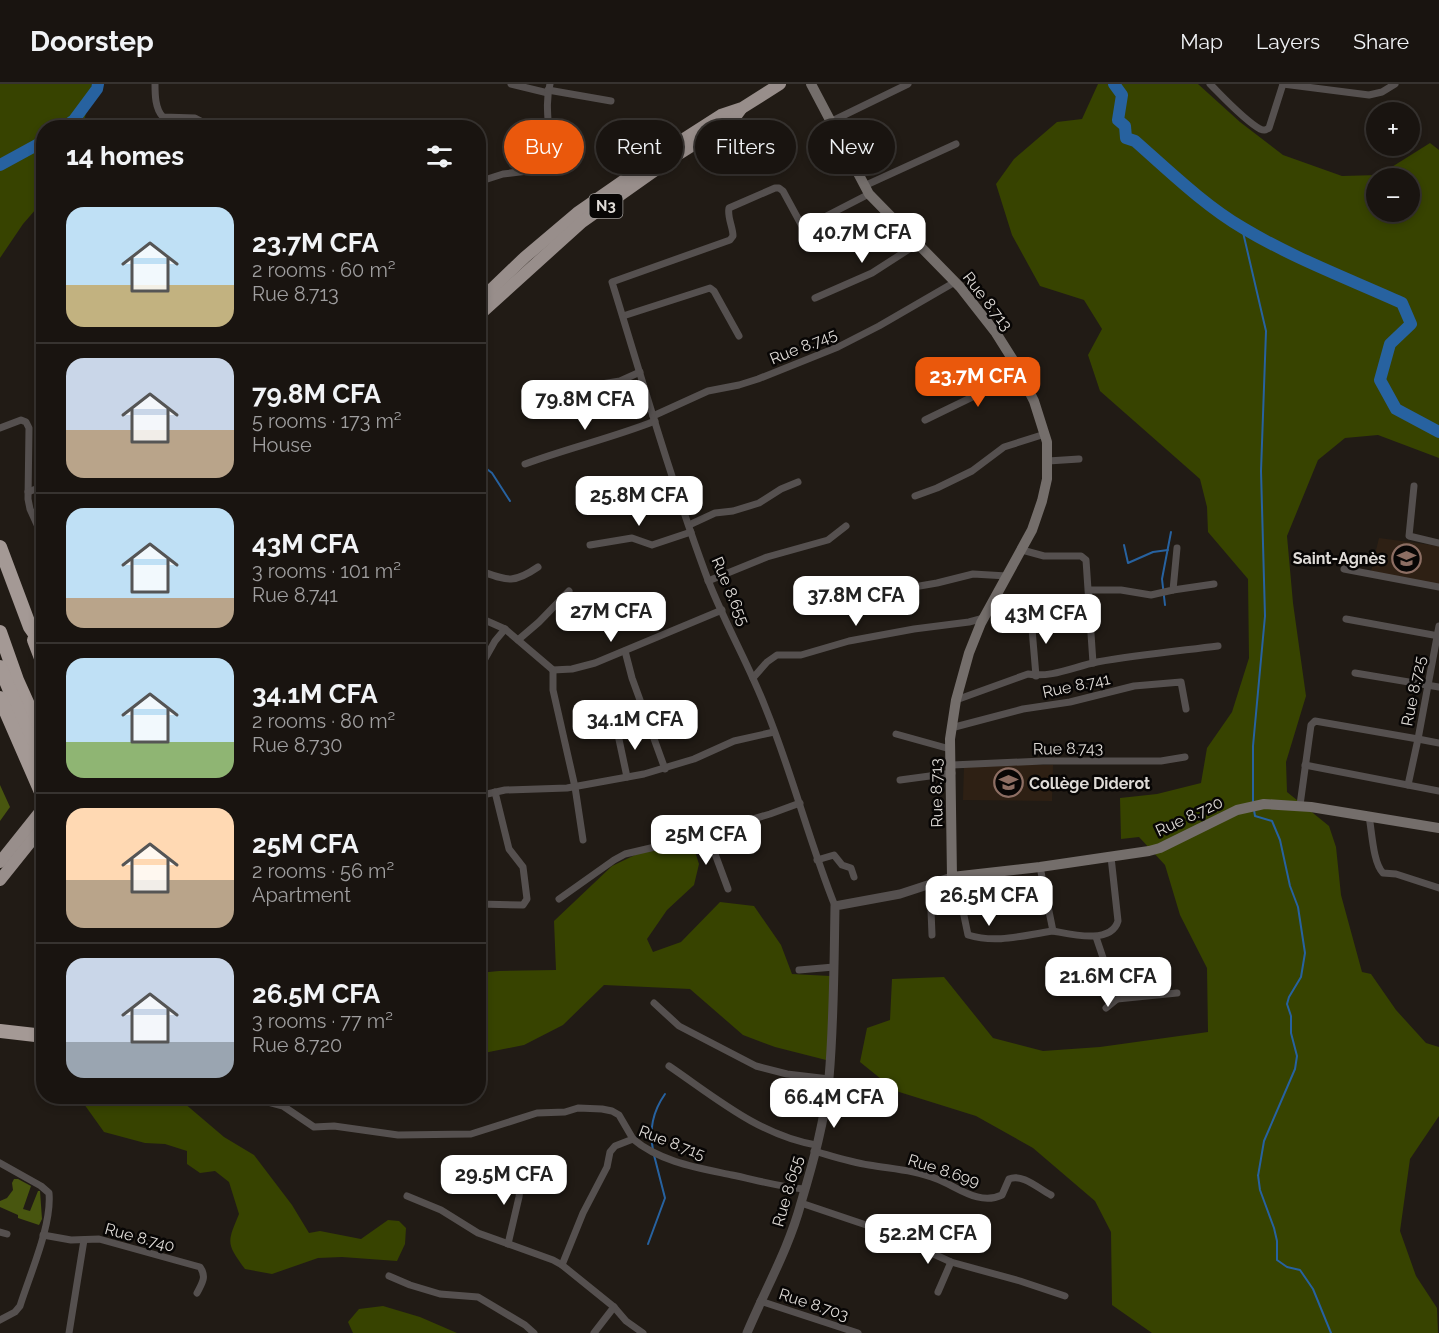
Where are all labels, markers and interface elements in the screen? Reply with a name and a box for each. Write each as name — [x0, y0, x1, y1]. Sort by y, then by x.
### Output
text: Doorstep — [30, 25, 154, 58]
text: Map — [1180, 29, 1223, 54]
text: Layers — [1256, 29, 1320, 54]
text: Share — [1353, 29, 1409, 54]
map controls — [1366, 102, 1420, 222]
button: + — [1366, 102, 1420, 156]
chip: Buy — [504, 120, 584, 174]
chip: Rent — [596, 120, 683, 174]
chip: Filters — [695, 120, 796, 174]
chip: New — [808, 120, 895, 174]
icon: filters — [423, 140, 456, 173]
text: 14 homes — [66, 141, 184, 171]
button: − — [1366, 168, 1420, 222]
road number: N3 — [590, 194, 622, 218]
pin: 40.7M CFA — [793, 213, 931, 264]
text: 40.7M CFA — [813, 220, 911, 244]
text: 23.7M CFA — [252, 228, 379, 258]
icon: home — [114, 231, 186, 303]
text: 2 rooms · 60 m² — [252, 258, 396, 282]
street label: Rue 8.713 — [959, 268, 1016, 334]
text: Rue 8.713 — [252, 282, 339, 306]
street label: Rue 8.745 — [767, 324, 840, 368]
pin: 23.7M CFA — [909, 357, 1047, 408]
text: 23.7M CFA — [929, 364, 1027, 388]
text: 79.8M CFA — [252, 379, 381, 409]
pin: 79.8M CFA — [516, 380, 654, 431]
icon: home — [114, 382, 186, 454]
text: 79.8M CFA — [535, 387, 635, 411]
text: 5 rooms · 173 m² — [252, 409, 402, 433]
text: House — [252, 433, 312, 457]
pin: 25.8M CFA — [570, 476, 708, 527]
text: 25.8M CFA — [590, 483, 688, 507]
text: 43M CFA — [252, 529, 359, 559]
icon: home — [114, 532, 186, 604]
school or university icon: Saint-Agnès — [1391, 542, 1423, 574]
place label: Saint-Agnès — [1293, 549, 1386, 568]
street label: Rue 8.655 — [708, 554, 754, 629]
text: 3 rooms · 101 m² — [252, 559, 401, 583]
pin: 37.8M CFA — [787, 576, 925, 627]
text: Rue 8.741 — [252, 583, 338, 607]
text: 37.8M CFA — [807, 583, 905, 607]
pin: 27M CFA — [556, 592, 666, 643]
pin: 43M CFA — [991, 594, 1101, 645]
text: 27M CFA — [570, 599, 652, 623]
text: 43M CFA — [1005, 601, 1087, 625]
street label: Rue 8.725 — [1397, 654, 1430, 728]
street label: Rue 8.741 — [1041, 669, 1112, 702]
text: 34.1M CFA — [252, 679, 378, 709]
icon: home — [114, 682, 186, 754]
pin: 34.1M CFA — [566, 700, 704, 751]
text: 34.1M CFA — [587, 707, 683, 731]
text: 2 rooms · 80 m² — [252, 709, 395, 733]
text: Rue 8.730 — [252, 733, 342, 757]
street label: Rue 8.743 — [1033, 738, 1103, 759]
street label: Rue 8.713 — [926, 758, 947, 828]
school or university icon: Collège Diderot — [992, 767, 1024, 799]
place label: Collège Diderot — [1029, 774, 1150, 793]
street label: Rue 8.720 — [1153, 793, 1226, 840]
pin: 25M CFA — [651, 815, 761, 866]
text: 25M CFA — [665, 822, 747, 846]
text: 25M CFA — [252, 829, 359, 859]
icon: home — [114, 832, 186, 904]
text: 2 rooms · 56 m² — [252, 859, 394, 883]
pin: 26.5M CFA — [920, 876, 1058, 927]
text: Apartment — [252, 883, 351, 907]
text: 26.5M CFA — [940, 883, 1038, 907]
pin: 21.6M CFA — [1039, 957, 1177, 1008]
text: 21.6M CFA — [1059, 964, 1157, 988]
text: 26.5M CFA — [252, 979, 380, 1009]
icon: home — [114, 982, 186, 1054]
text: 3 rooms · 77 m² — [252, 1009, 393, 1033]
text: Rue 8.720 — [252, 1033, 342, 1057]
pin: 66.4M CFA — [765, 1078, 903, 1129]
text: 66.4M CFA — [784, 1085, 884, 1109]
street label: Rue 8.715 — [636, 1121, 708, 1164]
street label: Rue 8.699 — [906, 1150, 982, 1191]
street label: Rue 8.655 — [768, 1153, 807, 1229]
pin: 29.5M CFA — [435, 1155, 573, 1206]
text: 29.5M CFA — [455, 1162, 553, 1186]
pin: 52.2M CFA — [859, 1214, 997, 1265]
street label: Rue 8.740 — [103, 1219, 177, 1256]
text: 52.2M CFA — [879, 1221, 977, 1245]
street label: Rue 8.703 — [777, 1284, 851, 1325]

